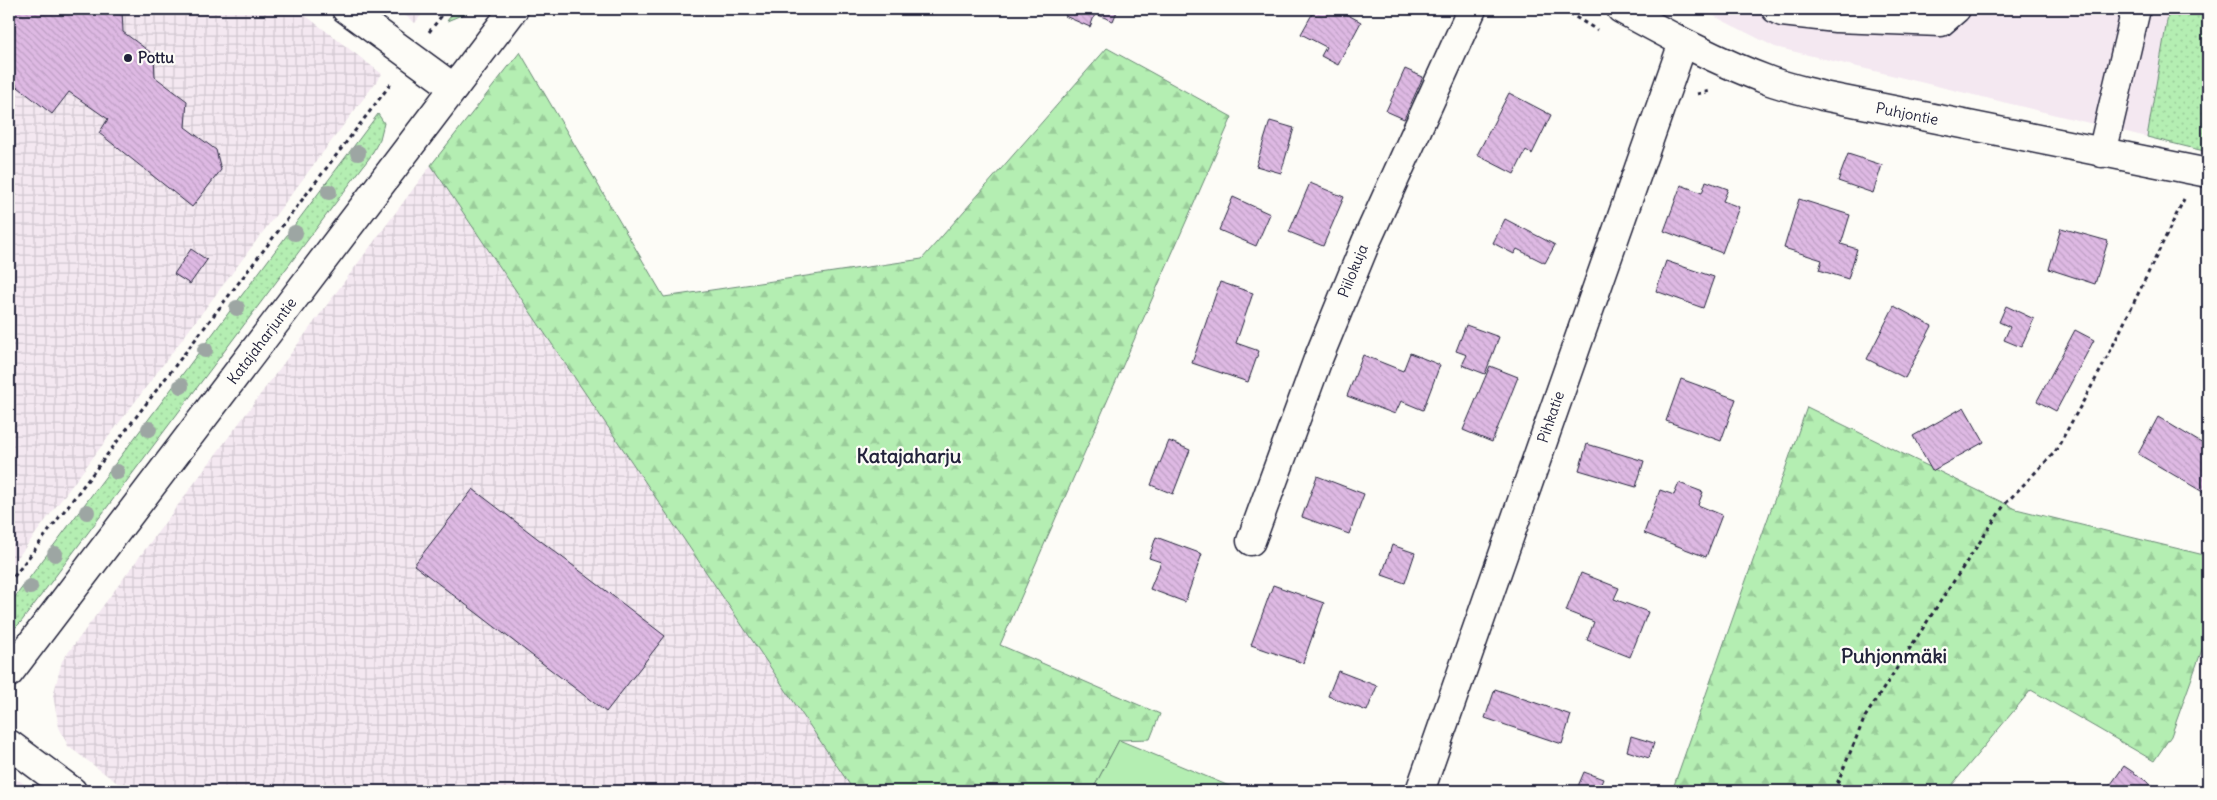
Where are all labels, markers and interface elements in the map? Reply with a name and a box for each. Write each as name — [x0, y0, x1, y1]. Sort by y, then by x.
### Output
place label: Pottu — [138, 48, 174, 67]
marker: Pottu — [122, 52, 134, 64]
street label: Puhjontie — [1874, 98, 1940, 129]
street label: Piilokuja — [1333, 241, 1372, 300]
street label: Katajaharjuntie — [223, 294, 300, 388]
street label: Pihkatie — [1533, 388, 1568, 445]
district label: Katajaharju — [857, 443, 962, 468]
district label: Puhjonmäki — [1841, 643, 1947, 668]

